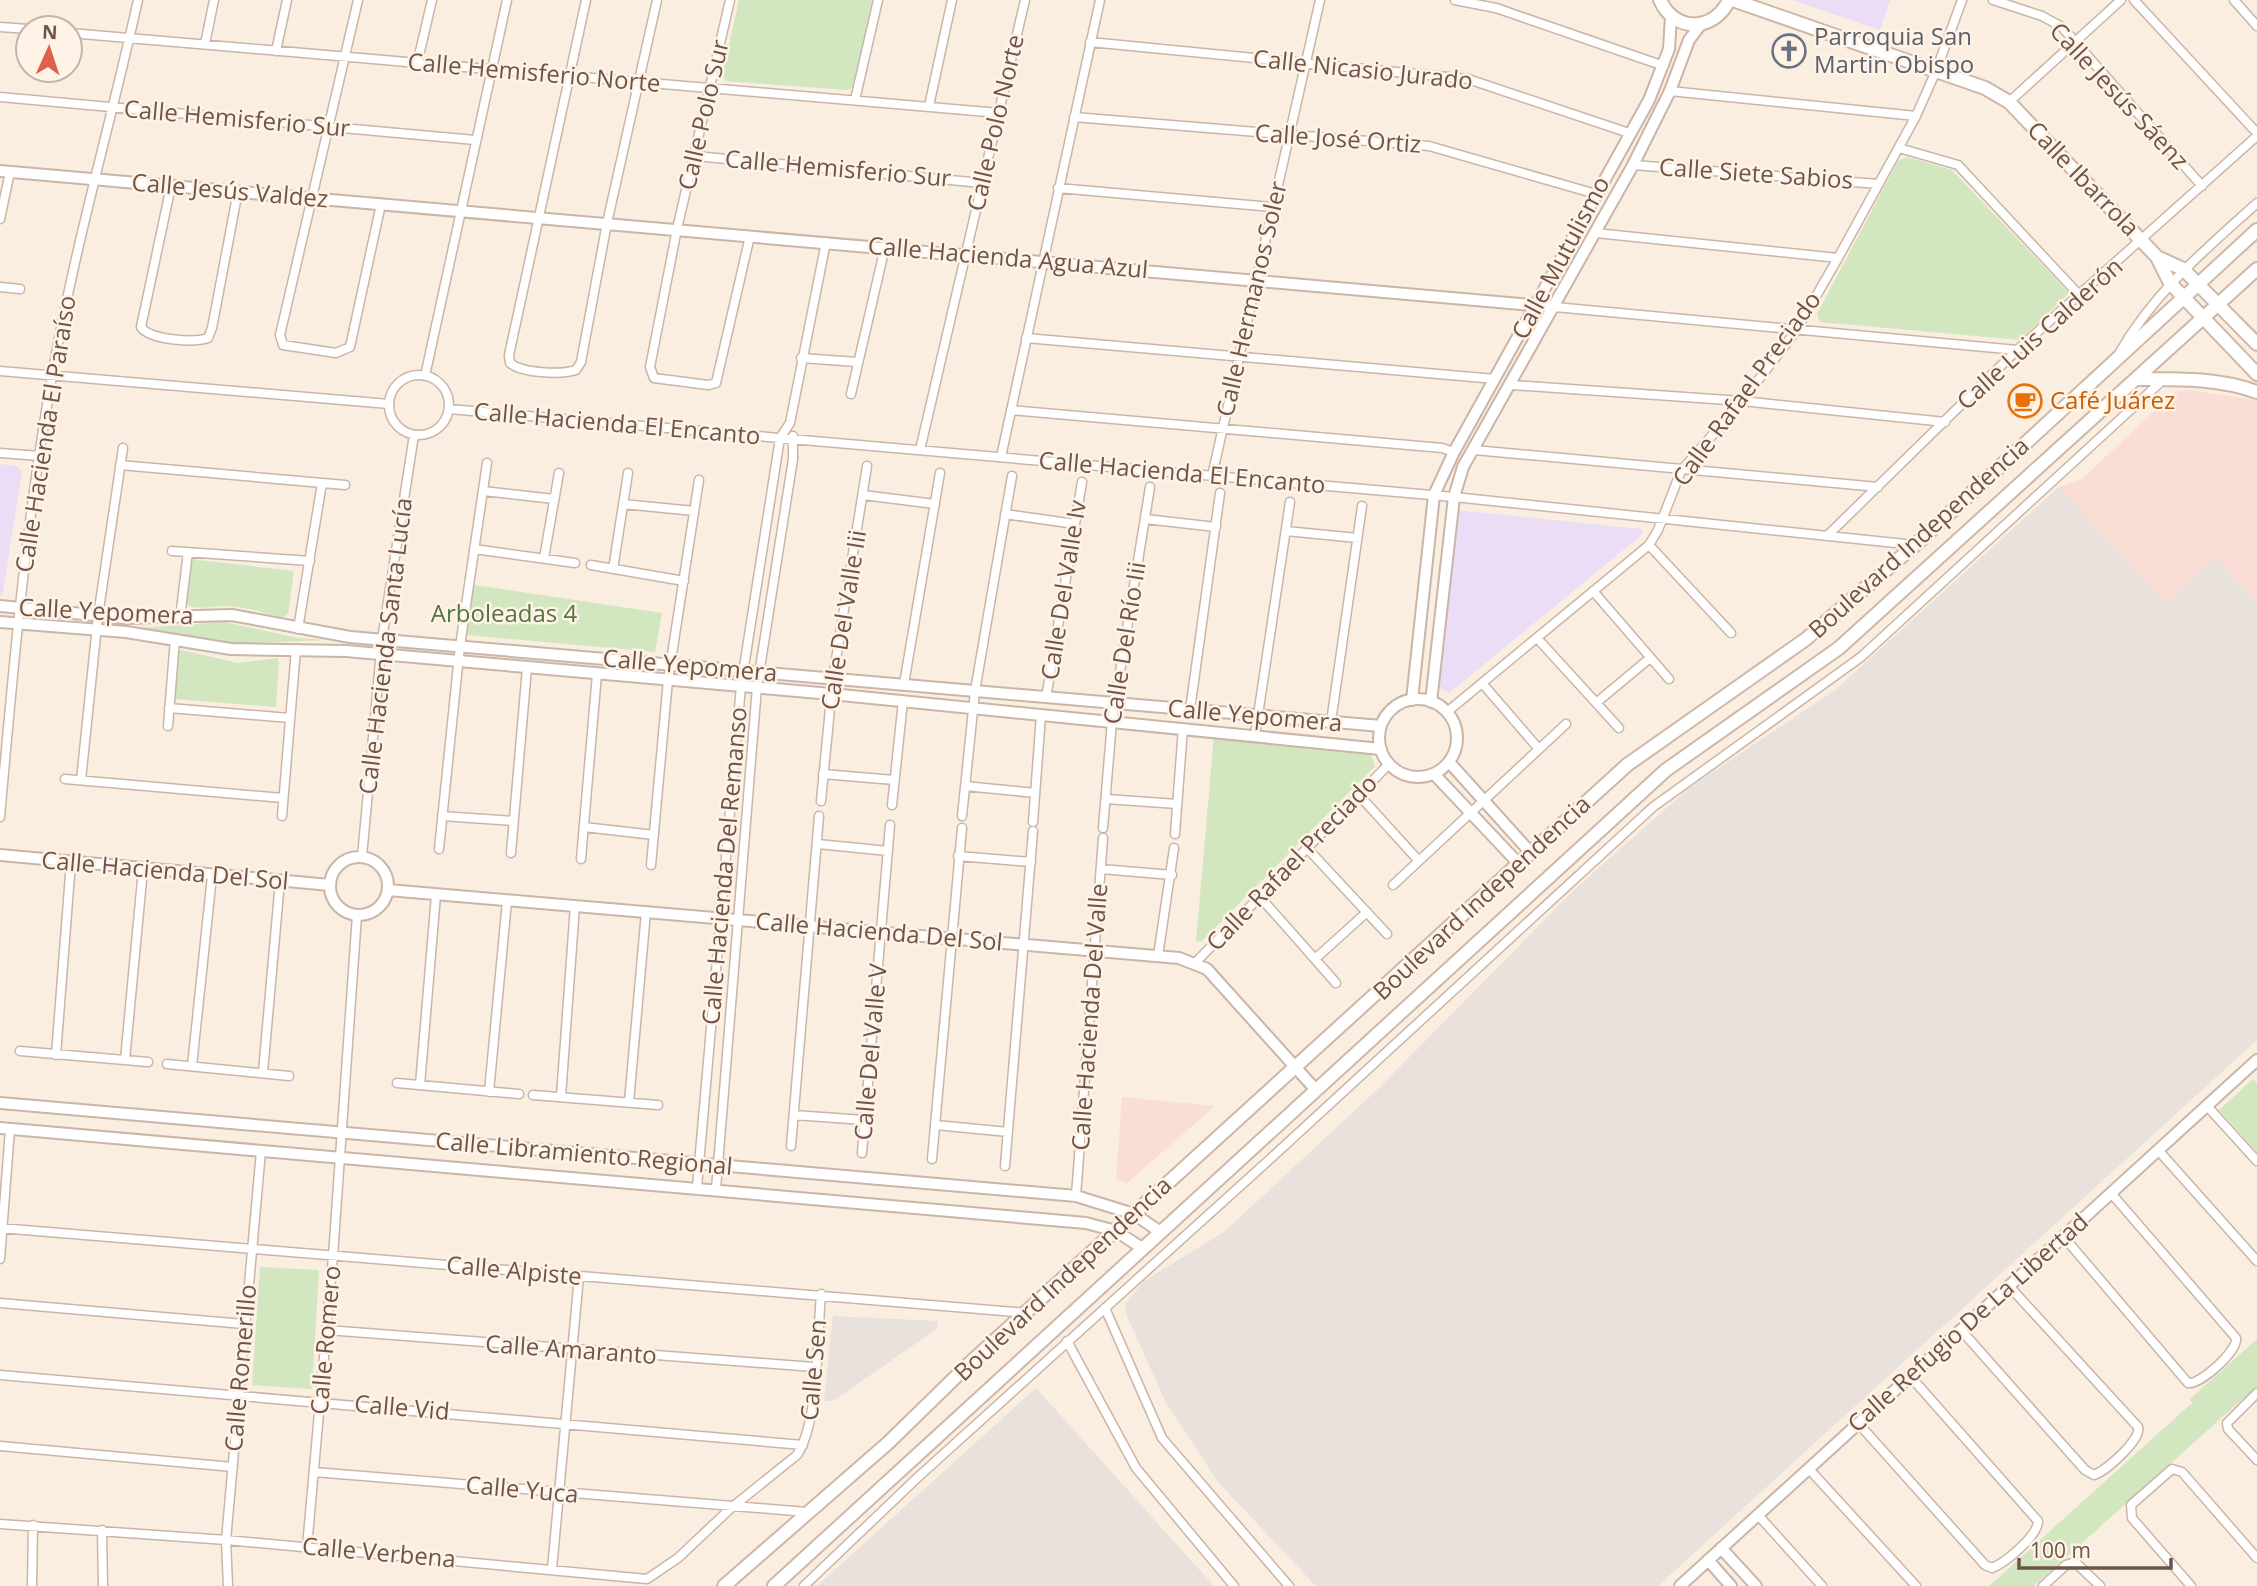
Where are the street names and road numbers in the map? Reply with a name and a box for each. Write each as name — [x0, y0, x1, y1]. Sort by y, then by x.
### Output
street label: Calle Jesús Sáenz — [2043, 14, 2197, 176]
street label: Calle Polo Norte — [958, 31, 1031, 214]
street label: Calle Polo Sur — [669, 36, 736, 193]
street label: Calle Nicasio Jurado — [1252, 41, 1475, 96]
street label: Calle Hemisferio Norte — [406, 44, 662, 99]
street label: Calle Hemisferio Sur — [123, 91, 352, 144]
street label: Calle Ibarrola — [2021, 113, 2148, 243]
street label: Calle José Ortiz — [1254, 115, 1422, 160]
street label: Calle Hemisferio Sur — [724, 141, 953, 194]
street label: Calle Siete Sabios — [1658, 149, 1854, 196]
street label: Calle Jesús Valdez — [130, 164, 330, 215]
street label: Calle Mutulismo — [1503, 170, 1617, 345]
street label: Calle Hermanos Soler — [1207, 178, 1294, 420]
street label: Calle Hacienda Agua Azul — [867, 228, 1150, 285]
street label: Calle Luis Calderón — [1949, 249, 2129, 416]
street label: Calle Rafael Preciado — [1664, 284, 1828, 492]
street label: Calle Hacienda El Paraíso — [6, 293, 83, 575]
street label: Calle Hacienda El Encanto — [472, 394, 762, 451]
street label: Boulevard Independencia — [1801, 429, 2035, 645]
street label: Calle Hacienda El Encanto — [1037, 443, 1327, 500]
street label: Calle Hacienda Santa Lucía — [350, 496, 419, 796]
street label: Calle Del Valle Iv — [1032, 497, 1093, 682]
street label: Calle Del Valle Iii — [812, 527, 873, 712]
street label: Calle Del Río Iii — [1094, 559, 1153, 726]
street label: Calle Yepomera — [18, 589, 194, 632]
street label: Calle Yepomera — [601, 640, 779, 689]
street label: Calle Yepomera — [1166, 690, 1344, 739]
street label: Calle Hacienda Del Remanso — [693, 706, 754, 1026]
street label: Calle Rafael Preciado — [1198, 767, 1384, 957]
street label: Boulevard Independencia — [1365, 787, 1597, 1007]
street label: Calle Hacienda Del Sol — [40, 842, 290, 897]
street label: Calle Hacienda Del Valle — [1063, 882, 1114, 1152]
street label: Calle Hacienda Del Sol — [754, 903, 1004, 958]
street label: Calle Del Valle V — [845, 961, 894, 1142]
street label: Calle Libramiento Regional — [434, 1123, 734, 1182]
street label: Boulevard Independencia — [946, 1168, 1178, 1388]
street label: Calle Refugio De La Libertad — [1839, 1205, 2095, 1439]
street label: Calle Alpiste — [445, 1247, 583, 1292]
street label: Calle Romero — [302, 1264, 347, 1416]
street label: Calle Romerillo — [216, 1283, 263, 1453]
street label: Calle Sen — [792, 1318, 833, 1422]
street label: Calle Amaranto — [484, 1326, 658, 1371]
street label: Calle Vid — [353, 1386, 451, 1427]
street label: Calle Yuca — [464, 1467, 580, 1510]
street label: Calle Verbena — [301, 1528, 457, 1575]

